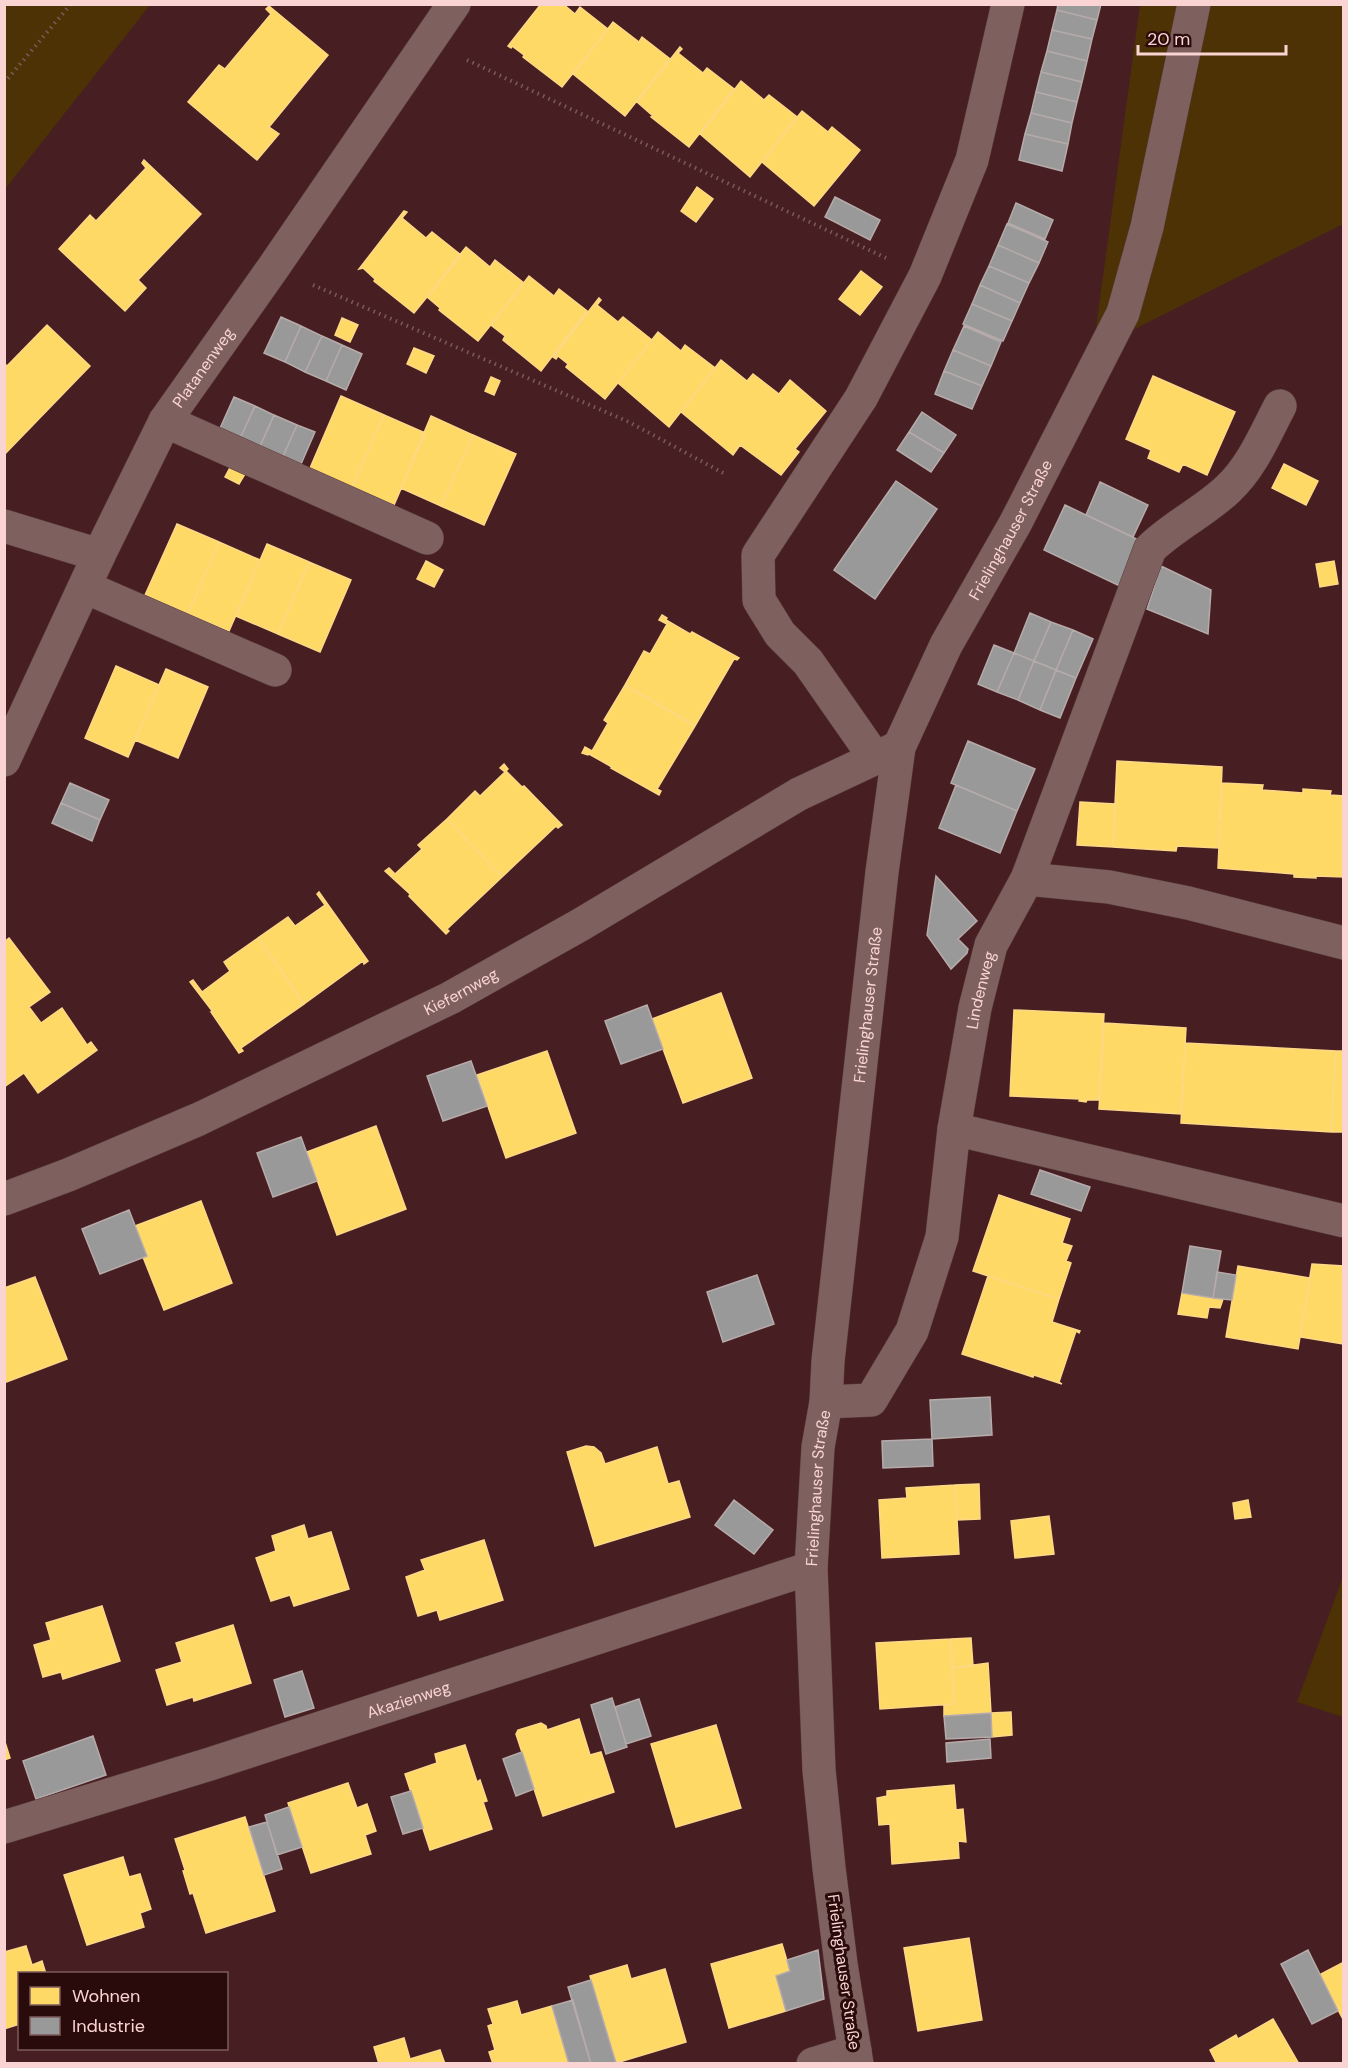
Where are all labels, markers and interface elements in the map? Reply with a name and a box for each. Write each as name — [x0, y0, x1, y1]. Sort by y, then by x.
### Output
scale bar — [1138, 18, 1286, 56]
text: 20 m — [1147, 27, 1190, 51]
street label: Platanenweg — [167, 323, 239, 412]
street label: Frielinghauser Straße — [963, 456, 1057, 604]
street label: Frielinghauser Straße — [848, 926, 886, 1084]
street label: Lindenweg — [961, 949, 1000, 1031]
street label: Kiefernweg — [420, 963, 502, 1020]
street label: Frielinghauser Straße — [801, 1408, 835, 1567]
street label: Akazienweg — [364, 1676, 453, 1723]
street label: Frielinghauser Straße — [823, 1893, 865, 2051]
legend — [18, 1972, 228, 2050]
text: Wohnen — [72, 1984, 140, 2008]
text: Industrie — [72, 2014, 145, 2038]

